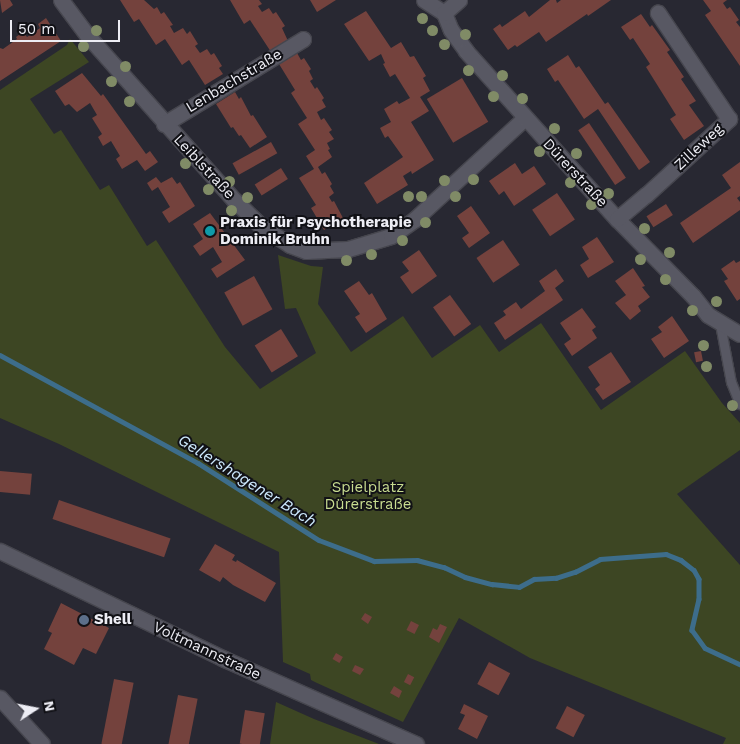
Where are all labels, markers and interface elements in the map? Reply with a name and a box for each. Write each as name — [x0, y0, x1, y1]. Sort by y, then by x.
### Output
scale bar — [12, 10, 122, 42]
text: 50 m — [18, 20, 55, 38]
street label: Lenbachstraße — [183, 45, 285, 117]
street label: Zilleweg — [671, 120, 727, 174]
street label: Leiblstraße — [169, 131, 239, 203]
street label: Dürerstraße — [539, 135, 611, 211]
place label: Praxis für Psychotherapie Dominik Bruhn — [220, 213, 412, 248]
marker: Praxis für Psychotherapie Dominik Bruhn — [204, 225, 216, 237]
water label: Gellershagener Bach — [174, 430, 320, 532]
park label: Spielplatz Dürerstraße — [325, 478, 411, 513]
place label: Shell — [94, 611, 131, 629]
marker: Shell — [78, 614, 90, 626]
street label: Voltmannstraße — [150, 618, 264, 684]
north arrow — [10, 684, 60, 734]
text: N — [41, 700, 59, 713]

